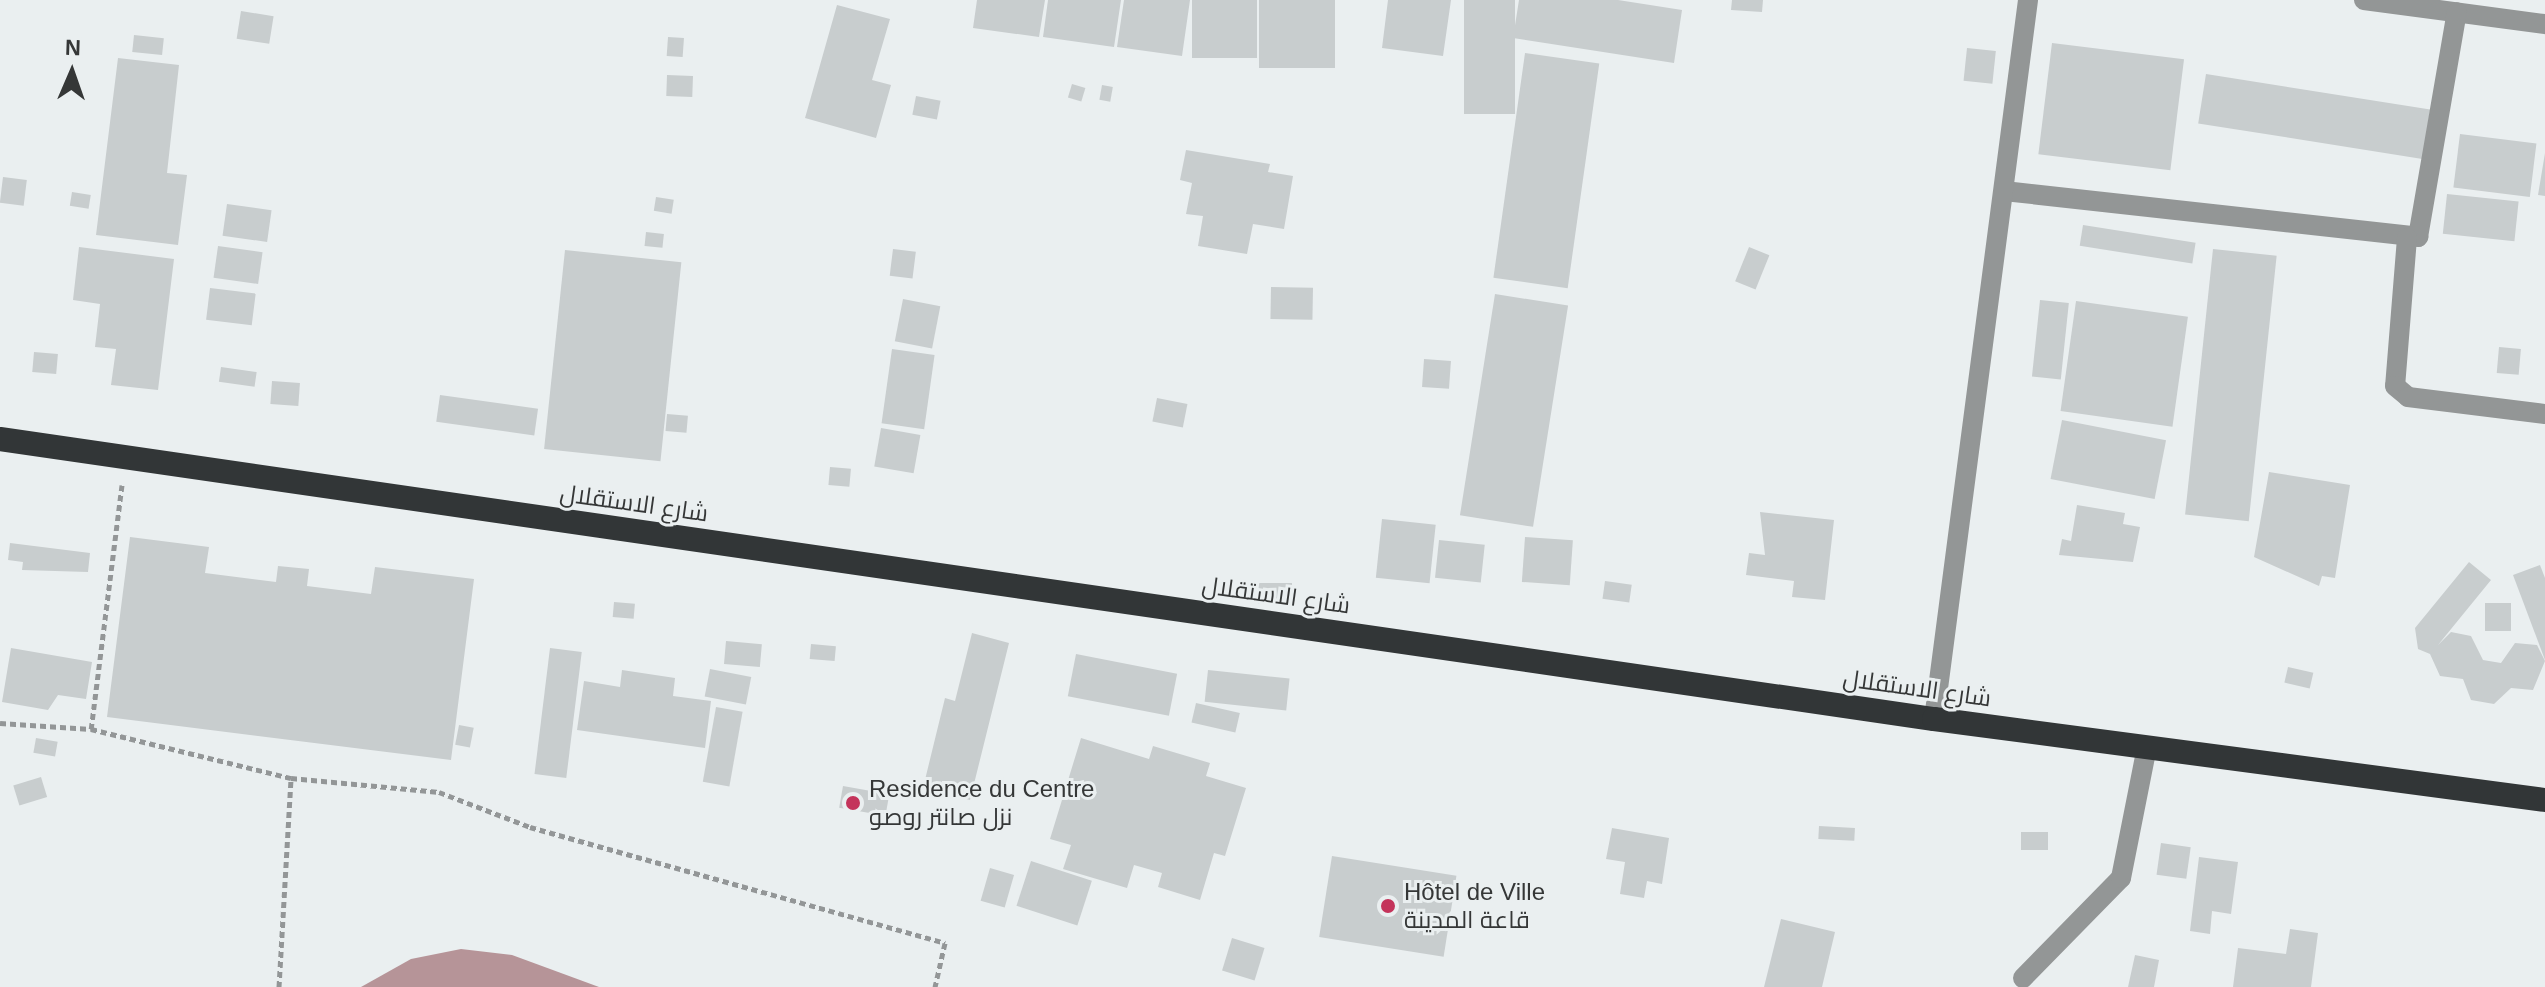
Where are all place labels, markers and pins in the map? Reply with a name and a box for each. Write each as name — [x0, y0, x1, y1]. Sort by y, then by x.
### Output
place label: Residence du Centre نزل صانتر روصو — [869, 775, 1094, 831]
marker: Residence du Centre نزل صانتر روصو — [844, 794, 862, 812]
place label: Hôtel de Ville قاعة المدينة — [1404, 878, 1545, 934]
marker: Hôtel de Ville قاعة المدينة — [1379, 897, 1397, 915]

